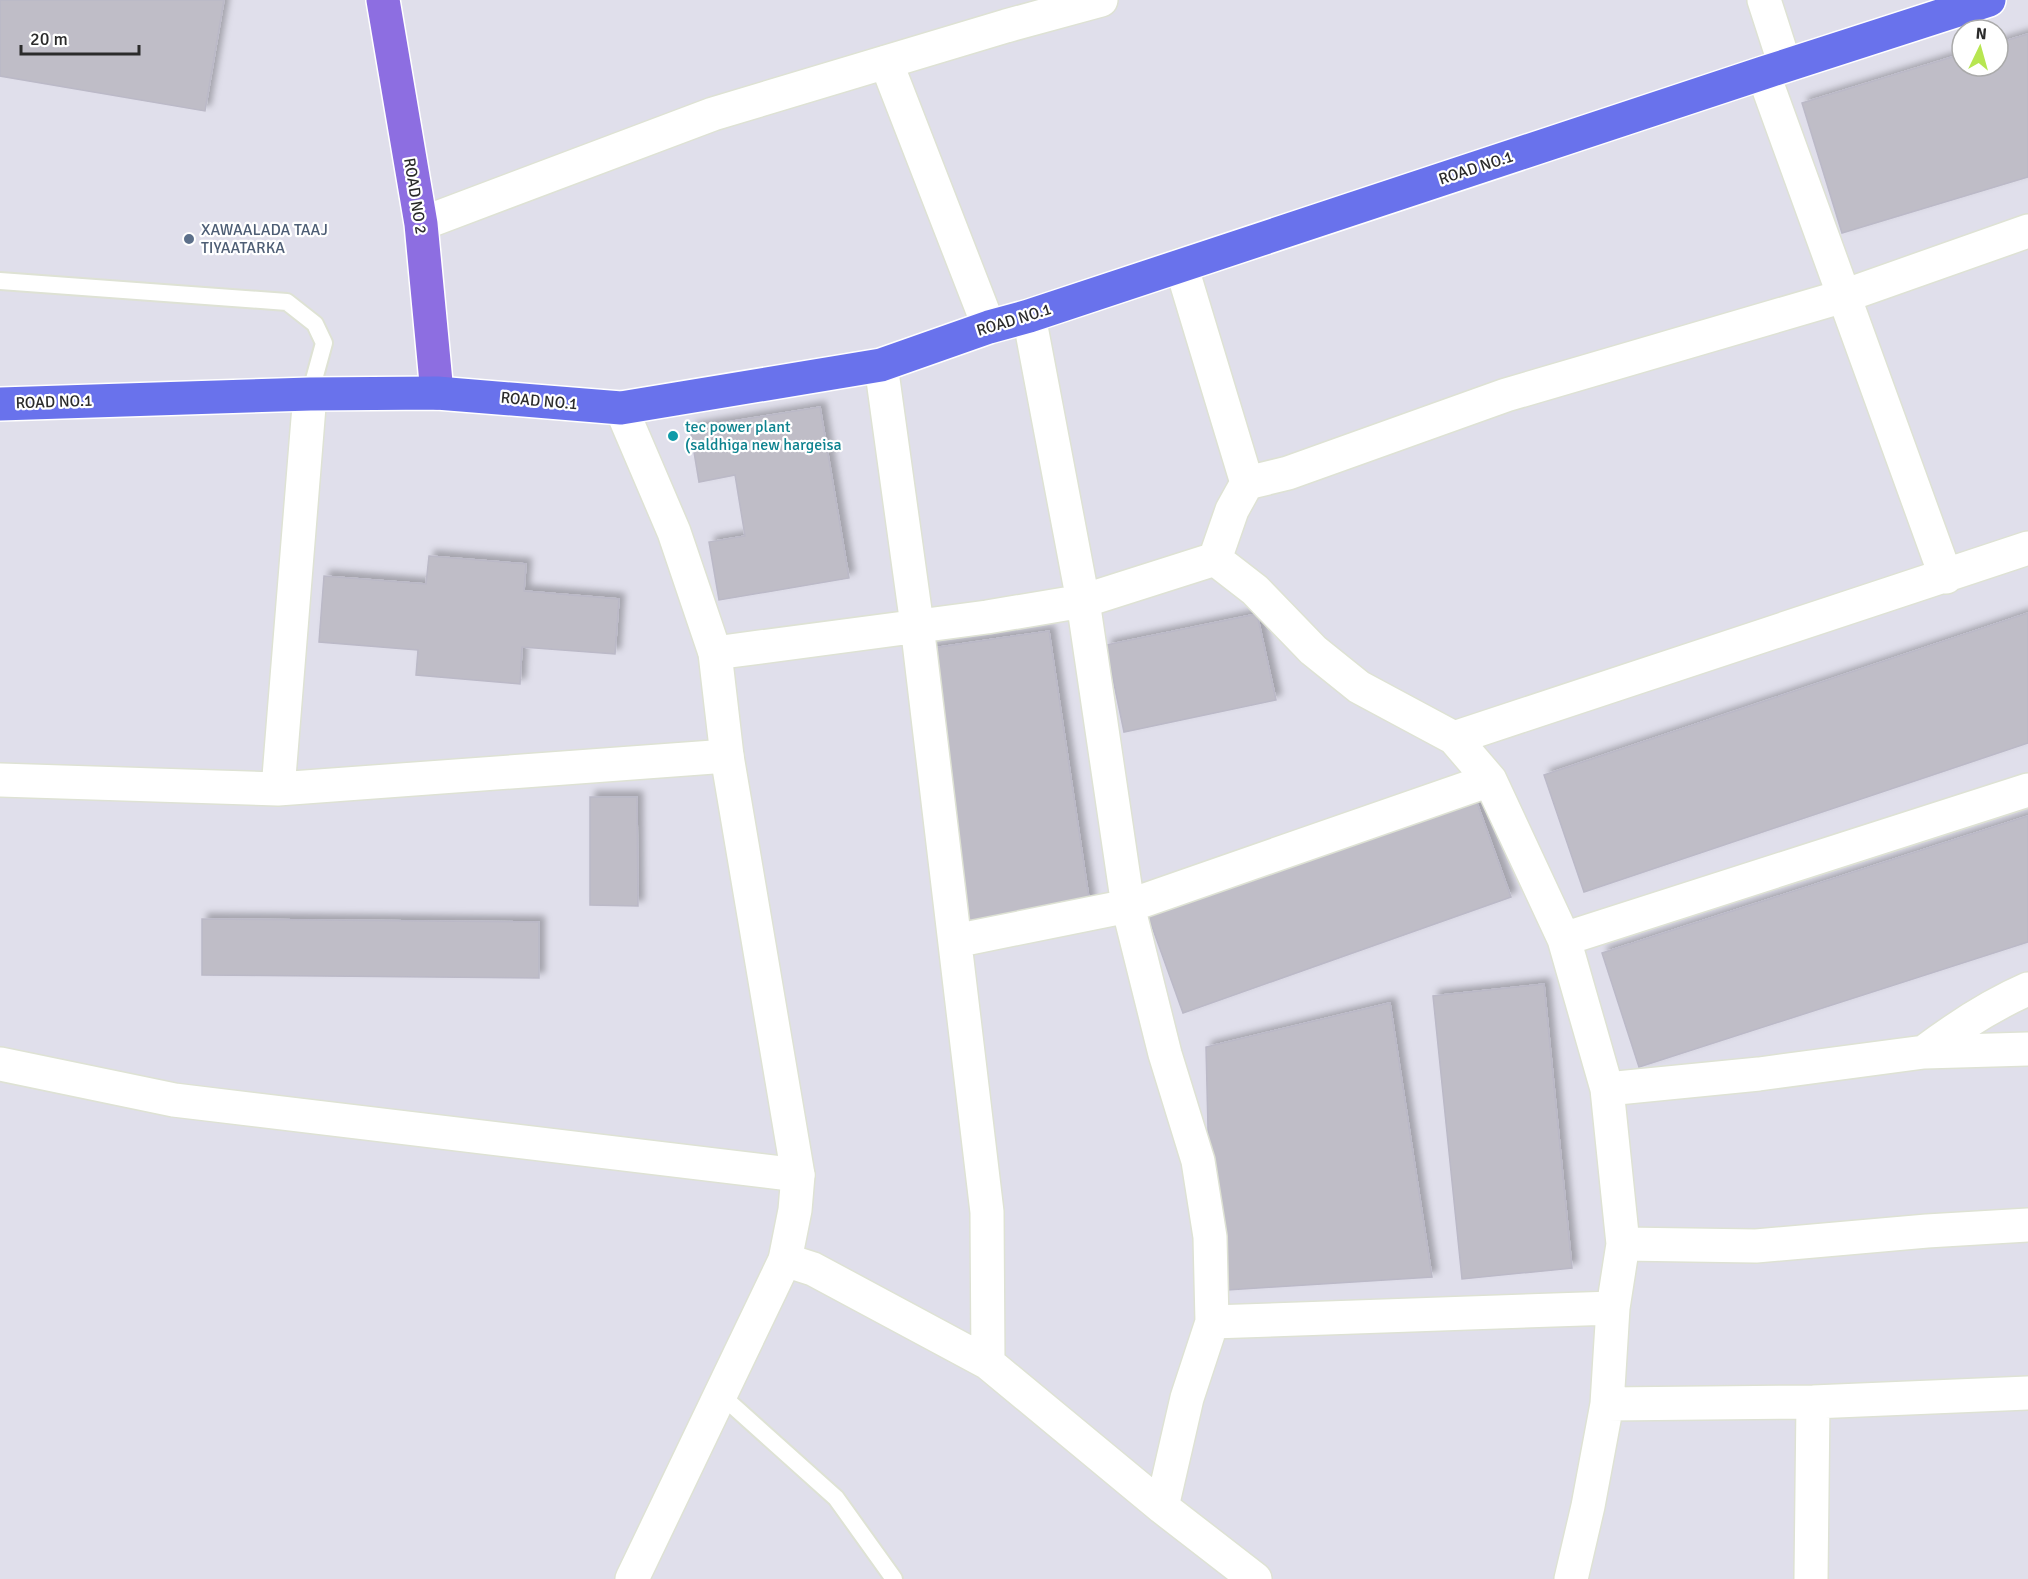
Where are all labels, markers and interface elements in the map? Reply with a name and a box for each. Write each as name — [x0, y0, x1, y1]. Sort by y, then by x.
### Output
scale bar — [21, 18, 140, 56]
north arrow — [1950, 18, 2010, 78]
text: N — [1975, 24, 1988, 45]
text: 20 m — [30, 28, 68, 50]
street label: ROAD NO.1 — [1436, 147, 1516, 189]
street label: ROAD NO 2 — [399, 156, 431, 236]
place label: XAWAALADA TAAJ TIYAATARKA — [201, 220, 328, 258]
marker: XAWAALADA TAAJ TIYAATARKA — [182, 232, 196, 246]
street label: ROAD NO.1 — [974, 299, 1054, 341]
street label: ROAD NO.1 — [500, 388, 578, 414]
street label: ROAD NO.1 — [15, 391, 93, 413]
place label: tec power plant (saldhiga new hargeisa — [685, 417, 842, 455]
marker: tec power plant (saldhiga new hargeisa — [666, 429, 680, 443]

